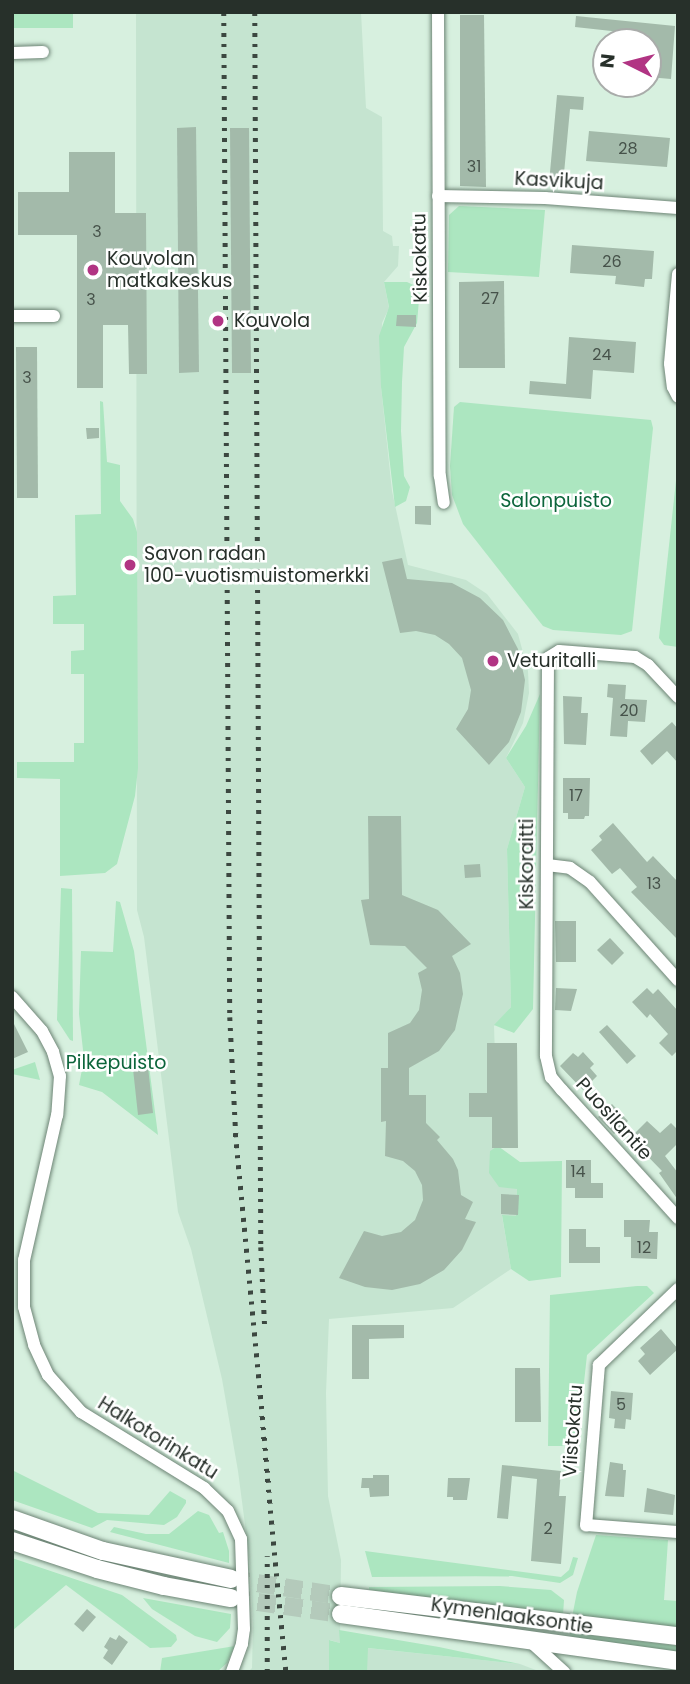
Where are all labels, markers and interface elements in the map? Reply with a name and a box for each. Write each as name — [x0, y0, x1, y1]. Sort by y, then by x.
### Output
north arrow — [592, 28, 662, 98]
text: N — [593, 52, 622, 69]
house number: 28 — [618, 139, 638, 159]
house number: 31 — [467, 157, 481, 177]
street label: Kasvikuja — [514, 167, 604, 195]
street label: Kiskokatu — [408, 213, 432, 303]
house number: 3 — [92, 222, 102, 242]
place label: Kouvolan matkakeskus — [107, 248, 232, 292]
house number: 26 — [602, 252, 622, 272]
marker: Kouvolan matkakeskus — [85, 262, 101, 278]
house number: 27 — [481, 289, 499, 309]
house number: 3 — [86, 290, 96, 310]
place label: Kouvola — [234, 310, 310, 332]
marker: Kouvola — [208, 311, 228, 331]
house number: 24 — [592, 345, 612, 365]
house number: 3 — [22, 368, 32, 388]
park label: Salonpuisto — [500, 490, 612, 512]
place label: Savon radan 100-vuotismuistomerkki — [144, 543, 369, 587]
marker: Savon radan 100-vuotismuistomerkki — [122, 557, 138, 573]
place label: Veturitalli — [507, 650, 596, 672]
marker: Veturitalli — [485, 653, 501, 669]
house number: 20 — [619, 701, 639, 721]
house number: 17 — [569, 786, 583, 806]
street label: Kiskoraitti — [516, 818, 538, 910]
house number: 13 — [647, 874, 661, 894]
park label: Pilkepuisto — [66, 1052, 166, 1074]
street label: Puosilantie — [571, 1073, 657, 1165]
house number: 14 — [570, 1162, 586, 1182]
house number: 12 — [637, 1238, 651, 1258]
street label: Viistokatu — [558, 1384, 588, 1478]
street label: Halkotorinkatu — [94, 1392, 222, 1484]
house number: 5 — [616, 1395, 626, 1415]
house number: 2 — [543, 1519, 553, 1539]
street label: Kymenlaaksontie — [430, 1593, 594, 1639]

